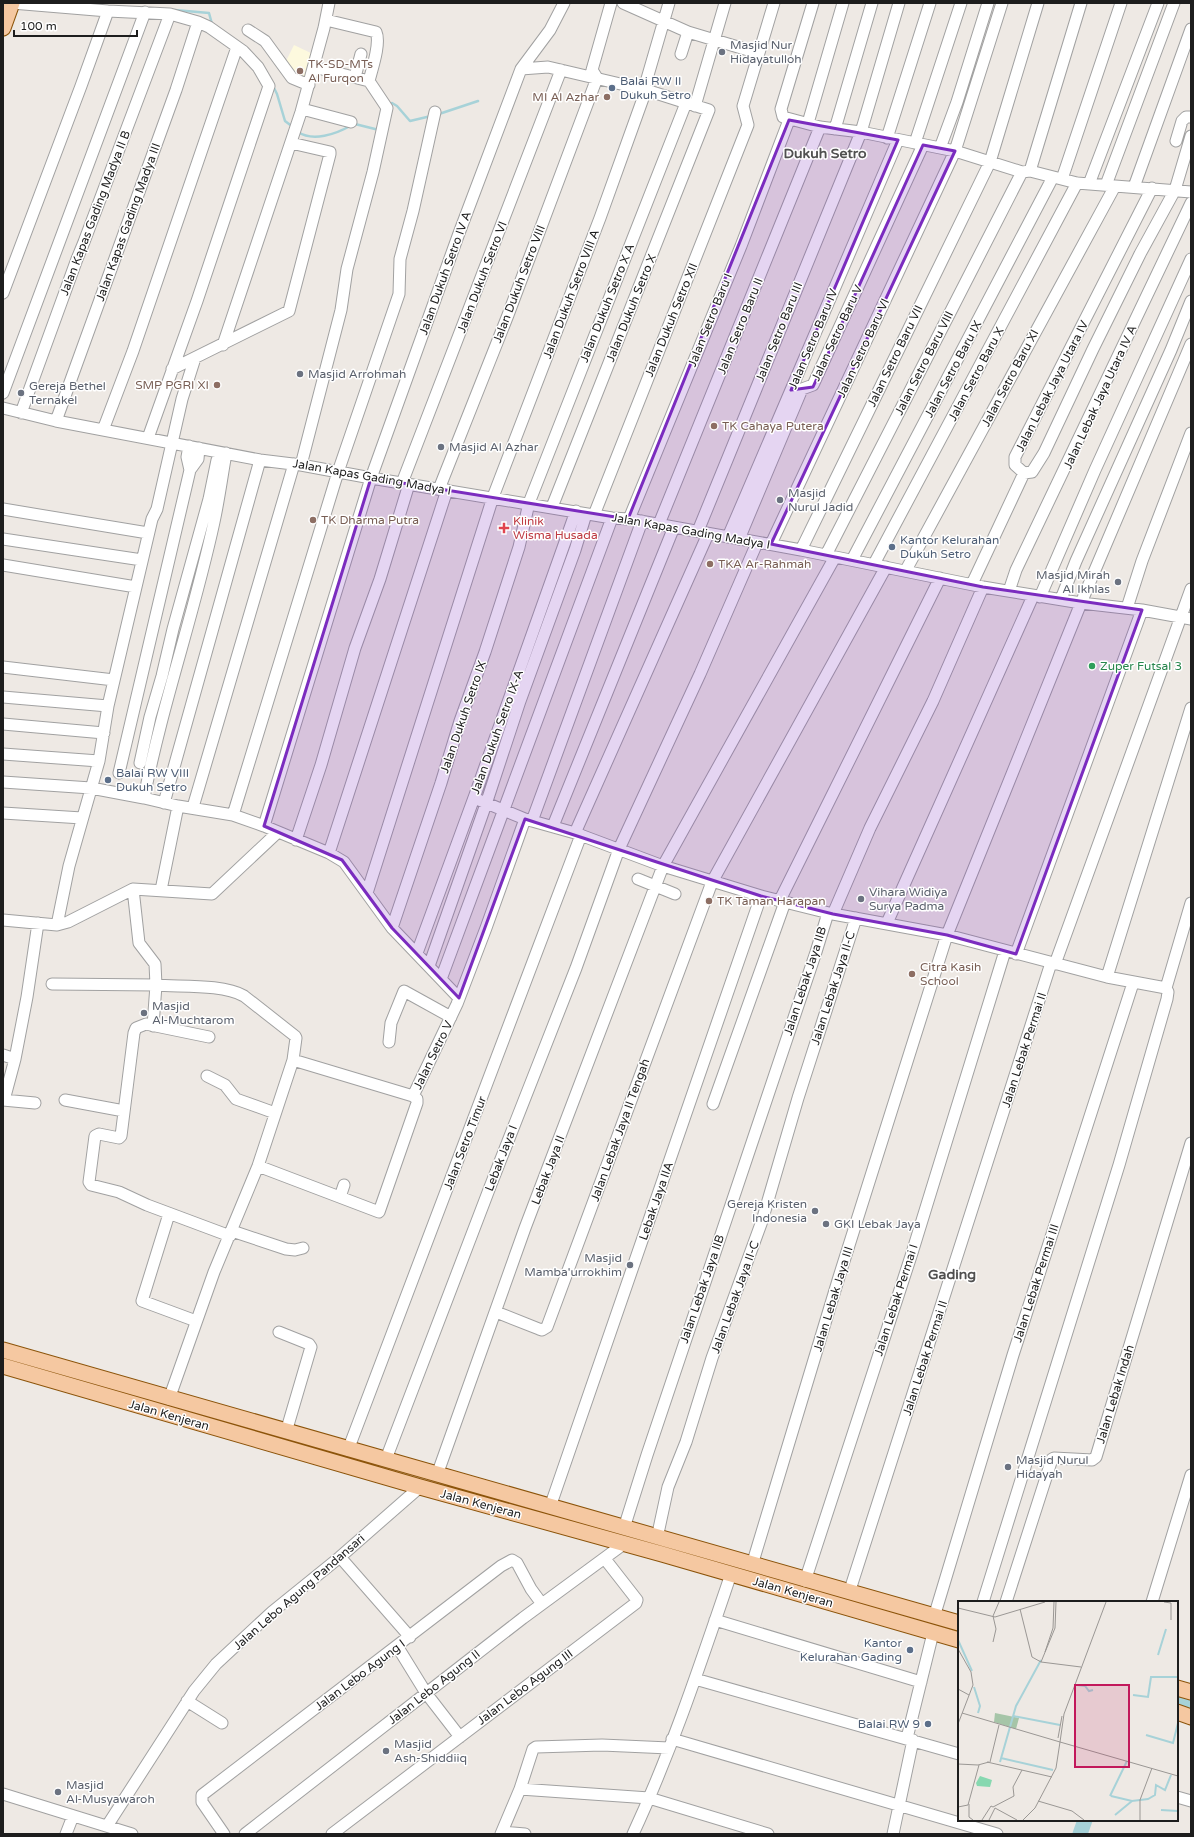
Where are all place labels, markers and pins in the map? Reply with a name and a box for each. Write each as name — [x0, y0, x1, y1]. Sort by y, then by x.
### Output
place label: Masjid Nur Hidayatulloh — [730, 38, 802, 66]
marker: Masjid Nur Hidayatulloh — [717, 47, 727, 57]
place label: TK-SD-MTs Al Furqon — [308, 57, 373, 85]
marker: TK-SD-MTs Al Furqon — [295, 66, 305, 76]
place label: Balai RW II Dukuh Setro — [620, 74, 691, 102]
marker: Balai RW II Dukuh Setro — [607, 83, 617, 93]
place label: MI Al Azhar — [532, 90, 599, 104]
marker: MI Al Azhar — [602, 92, 612, 102]
place label: Masjid Arrohmah — [308, 367, 406, 381]
marker: Masjid Arrohmah — [295, 369, 305, 379]
place label: SMP PGRI XI — [135, 378, 209, 392]
place label: Gereja Bethel Ternakel — [29, 379, 106, 407]
marker: SMP PGRI XI — [212, 380, 222, 390]
marker: Gereja Bethel Ternakel — [16, 388, 26, 398]
place label: TK Cahaya Putera — [722, 419, 824, 433]
marker: TK Cahaya Putera — [709, 421, 719, 431]
place label: Masjid Al Azhar — [449, 440, 539, 454]
marker: Masjid Al Azhar — [436, 442, 446, 452]
place label: Masjid Nurul Jadid — [788, 486, 853, 514]
marker: Masjid Nurul Jadid — [775, 495, 785, 505]
place label: TK Dharma Putra — [321, 513, 419, 527]
place label: Klinik Wisma Husada — [513, 514, 598, 542]
marker: TK Dharma Putra — [308, 515, 318, 525]
marker: Klinik Wisma Husada — [498, 522, 510, 534]
place label: Kantor Kelurahan Dukuh Setro — [900, 533, 999, 561]
marker: Kantor Kelurahan Dukuh Setro — [887, 542, 897, 552]
place label: TKA Ar-Rahmah — [718, 557, 811, 571]
marker: TKA Ar-Rahmah — [705, 559, 715, 569]
place label: Masjid Mirah Al Ikhlas — [1036, 568, 1110, 596]
marker: Masjid Mirah Al Ikhlas — [1113, 577, 1123, 587]
place label: Zuper Futsal 3 — [1100, 659, 1182, 673]
marker: Zuper Futsal 3 — [1087, 661, 1097, 671]
place label: Balai RW VIII Dukuh Setro — [116, 766, 189, 794]
marker: Balai RW VIII Dukuh Setro — [103, 775, 113, 785]
place label: Vihara Widiya Surya Padma — [869, 885, 947, 913]
place label: TK Taman Harapan — [717, 894, 826, 908]
marker: Vihara Widiya Surya Padma — [856, 894, 866, 904]
marker: TK Taman Harapan — [704, 896, 714, 906]
place label: Citra Kasih School — [920, 960, 981, 988]
marker: Citra Kasih School — [907, 969, 917, 979]
place label: Masjid Al-Muchtarom — [152, 999, 234, 1027]
marker: Masjid Al-Muchtarom — [139, 1008, 149, 1018]
place label: Gereja Kristen Indonesia — [727, 1197, 807, 1225]
marker: Gereja Kristen Indonesia — [810, 1206, 820, 1216]
place label: GKI Lebak Jaya — [834, 1217, 921, 1231]
marker: GKI Lebak Jaya — [821, 1219, 831, 1229]
place label: Masjid Mamba'urrokhim — [524, 1251, 622, 1279]
marker: Masjid Mamba'urrokhim — [625, 1260, 635, 1270]
place label: Masjid Nurul Hidayah — [1016, 1453, 1089, 1481]
marker: Masjid Nurul Hidayah — [1003, 1462, 1013, 1472]
place label: Kantor Kelurahan Gading — [800, 1636, 902, 1664]
marker: Kantor Kelurahan Gading — [905, 1645, 915, 1655]
place label: Balai RW 9 — [858, 1717, 920, 1731]
marker: Balai RW 9 — [923, 1719, 933, 1729]
place label: Masjid Ash-Shiddiiq — [394, 1737, 467, 1765]
marker: Masjid Ash-Shiddiiq — [381, 1746, 391, 1756]
place label: Masjid Al-Musyawaroh — [66, 1778, 155, 1806]
marker: Masjid Al-Musyawaroh — [53, 1787, 63, 1797]

